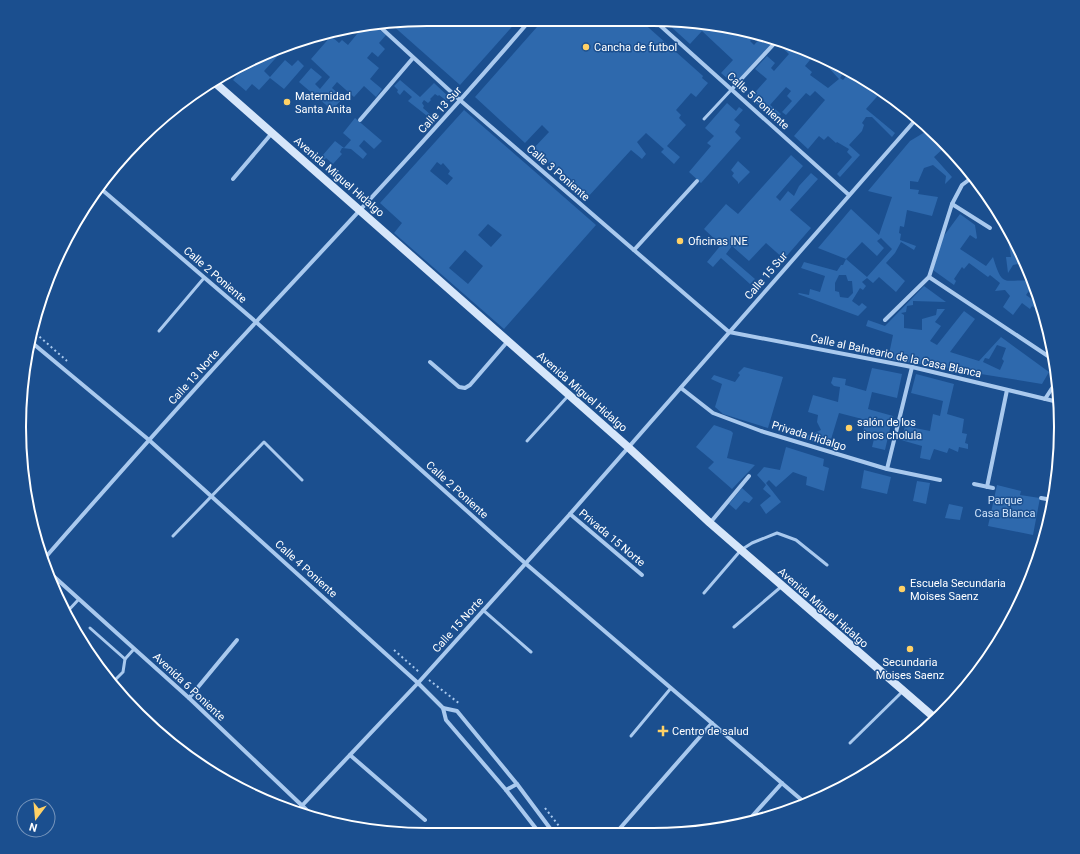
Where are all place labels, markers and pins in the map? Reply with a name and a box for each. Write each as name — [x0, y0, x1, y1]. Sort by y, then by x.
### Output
place label: Cancha de futbol — [594, 41, 677, 54]
marker: Cancha de futbol — [581, 42, 591, 52]
place label: Maternidad Santa Anita — [295, 90, 351, 116]
marker: Maternidad Santa Anita — [282, 97, 292, 107]
place label: Oficinas INE — [688, 235, 748, 248]
marker: Oficinas INE — [675, 236, 685, 246]
place label: salón de los pinos cholula — [857, 416, 922, 442]
marker: salón de los pinos cholula — [844, 423, 854, 433]
place label: Escuela Secundaria Moises Saenz — [910, 577, 1006, 603]
marker: Escuela Secundaria Moises Saenz — [897, 584, 907, 594]
marker: Secundaria Moises Saenz — [905, 644, 915, 654]
place label: Secundaria Moises Saenz — [876, 656, 945, 682]
marker: Centro de salud — [657, 725, 669, 737]
place label: Centro de salud — [672, 725, 749, 738]

